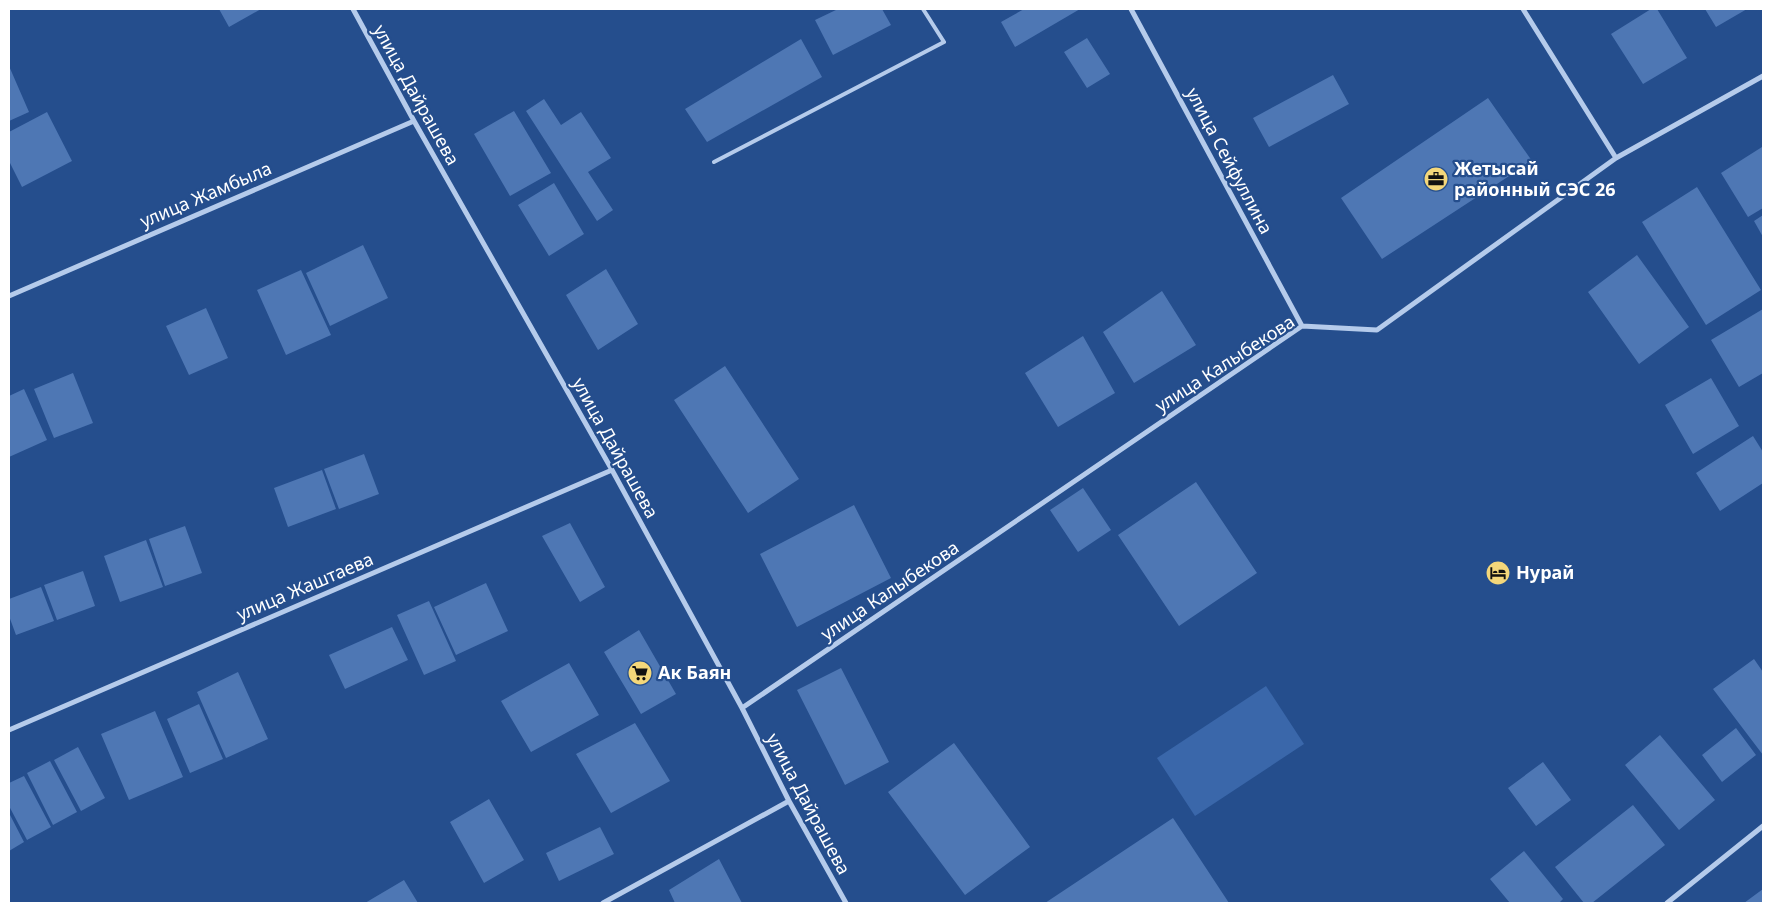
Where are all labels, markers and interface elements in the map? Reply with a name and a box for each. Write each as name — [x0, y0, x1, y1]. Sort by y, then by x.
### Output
street label: улица Дайрашева — [368, 20, 465, 169]
street label: улица Сейфуллина — [1181, 83, 1279, 238]
street label: улица Жамбыла — [136, 156, 275, 233]
place label: Жетысай районный СЭС 26 — [1454, 156, 1616, 201]
office icon: Жетысай районный СЭС 26 — [1423, 166, 1449, 192]
street label: улица Калыбекова — [1150, 309, 1299, 417]
street label: улица Дайрашева — [567, 373, 664, 522]
street label: улица Калыбекова — [816, 535, 963, 645]
street label: улица Жаштаева — [233, 546, 377, 626]
hotel icon: Нурай — [1485, 560, 1511, 586]
place label: Нурай — [1516, 560, 1574, 584]
supermarket icon: Ак Баян — [627, 660, 653, 686]
place label: Ак Баян — [658, 660, 731, 684]
street label: улица Дайрашева — [761, 729, 856, 879]

